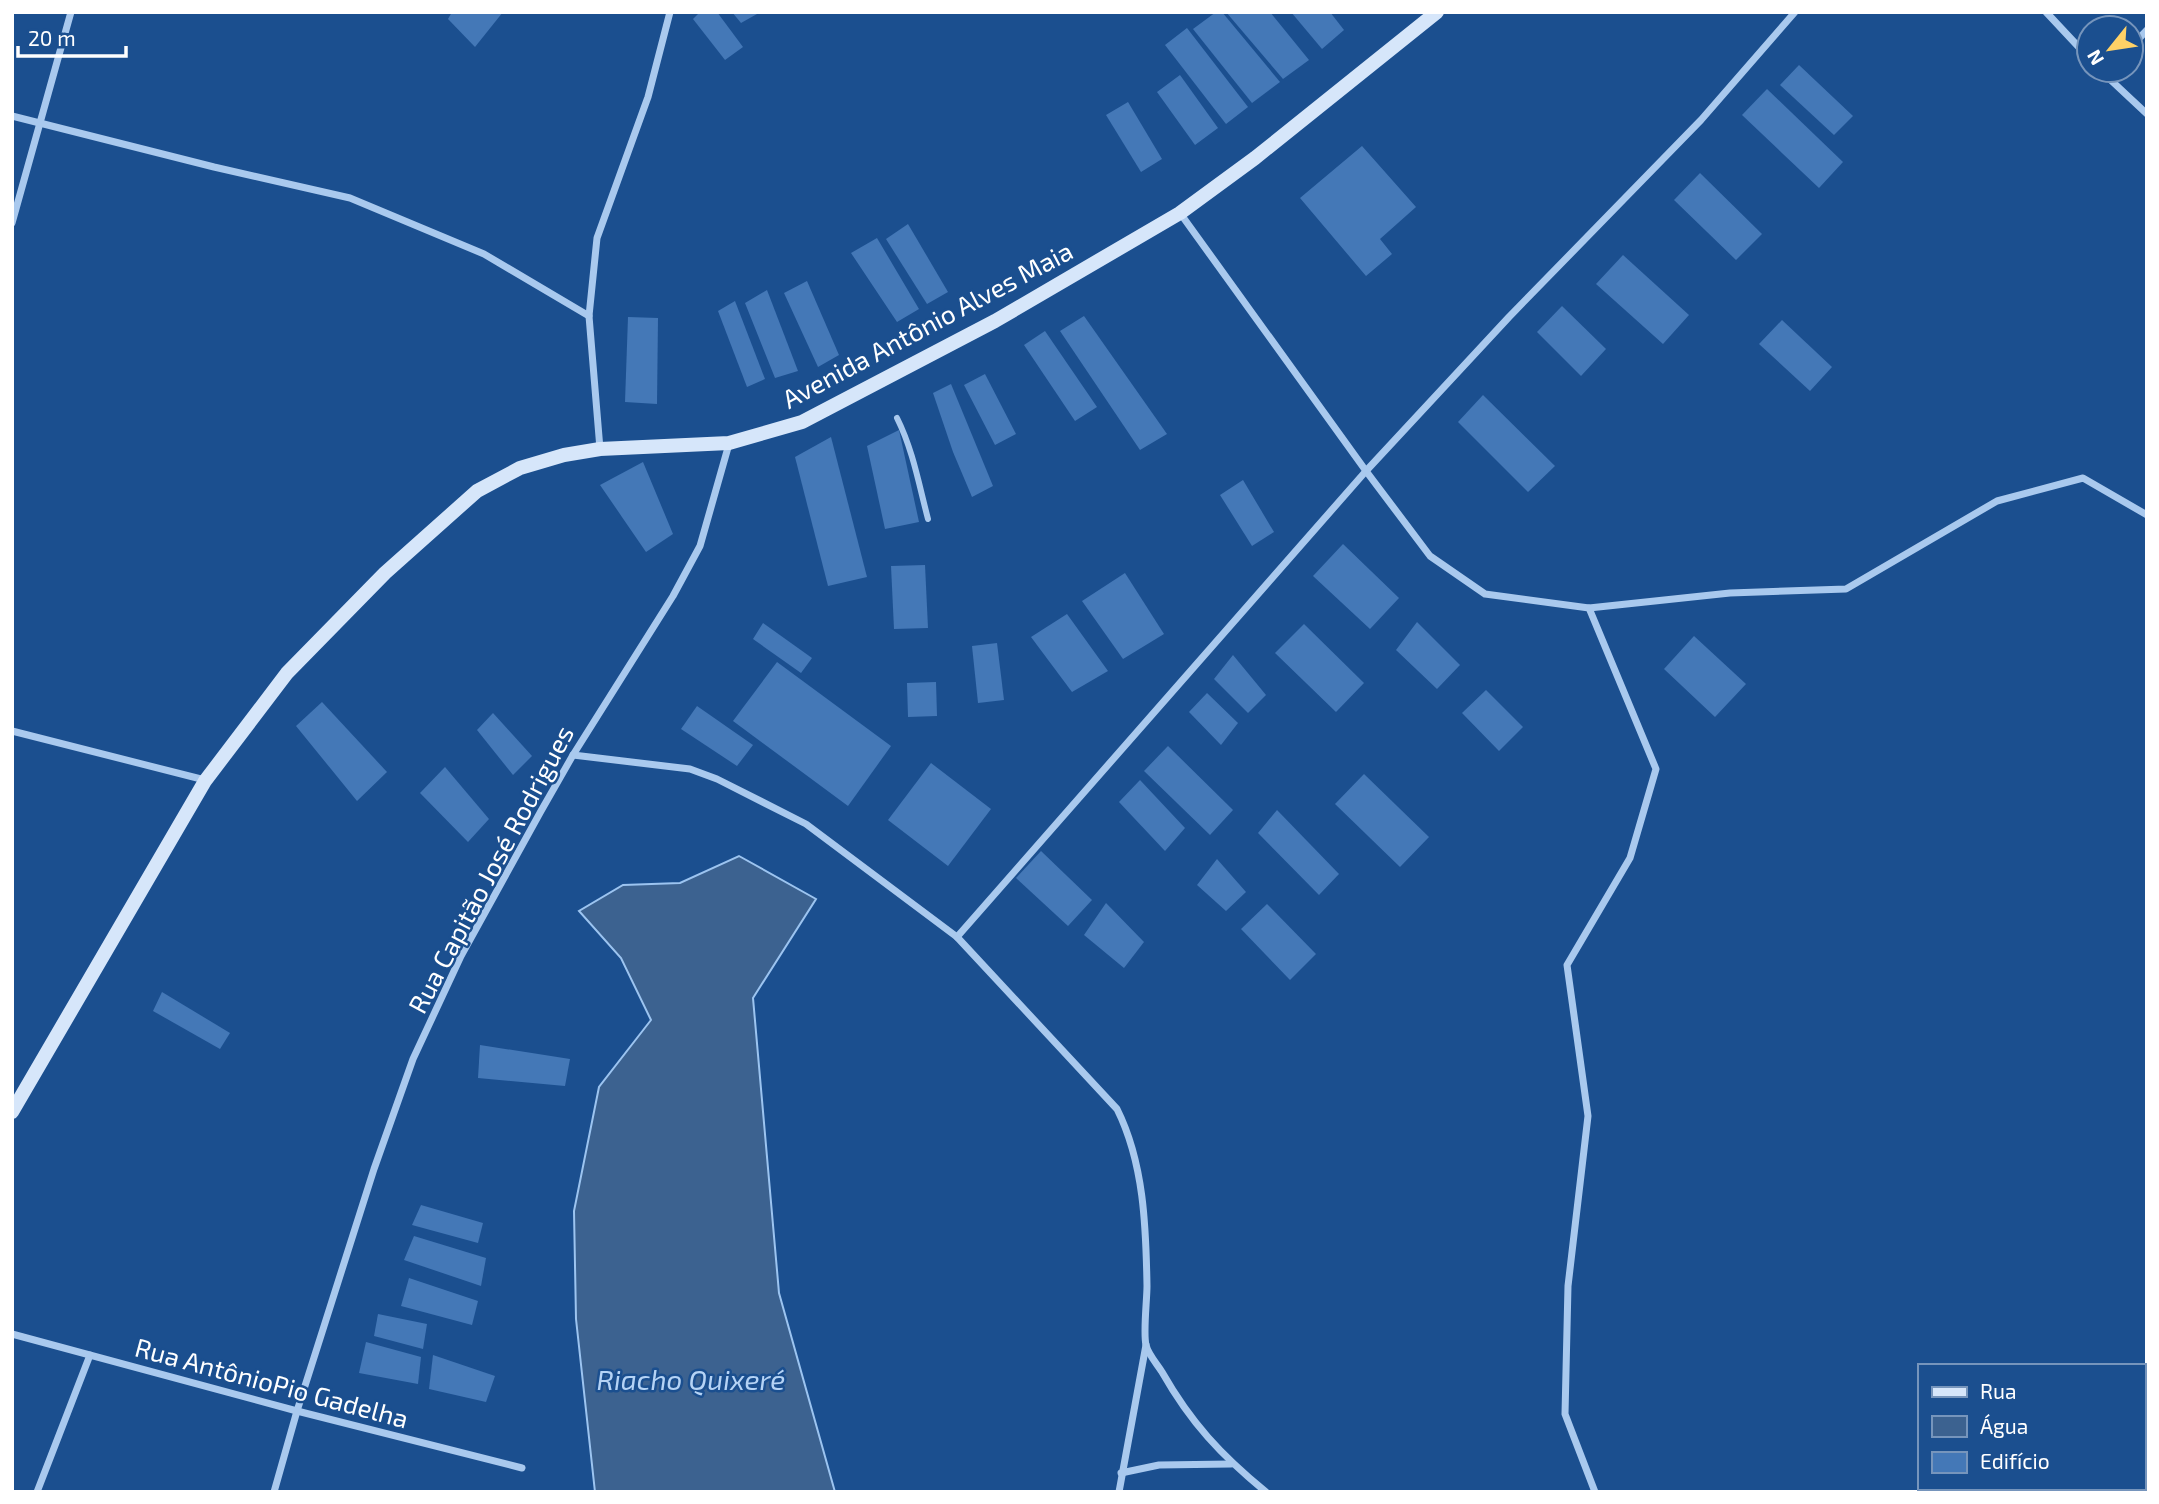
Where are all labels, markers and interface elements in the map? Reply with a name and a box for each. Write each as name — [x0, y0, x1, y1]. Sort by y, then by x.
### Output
scale bar — [18, 14, 126, 58]
north arrow — [2075, 14, 2145, 84]
text: 20 m — [28, 25, 76, 50]
text: N — [2081, 46, 2108, 69]
street label: Avenida Antônio Alves Maia — [777, 234, 1077, 414]
street label: Rua Capitão José Rodrigues — [401, 720, 579, 1018]
street label: Rua AntônioPio Gadelha — [132, 1331, 412, 1433]
water label: Riacho Quixeré — [597, 1362, 785, 1396]
legend — [1918, 1364, 2145, 1490]
text: Rua — [1980, 1378, 2016, 1403]
text: Água — [1980, 1413, 2028, 1438]
text: Edifício — [1980, 1448, 2050, 1473]

